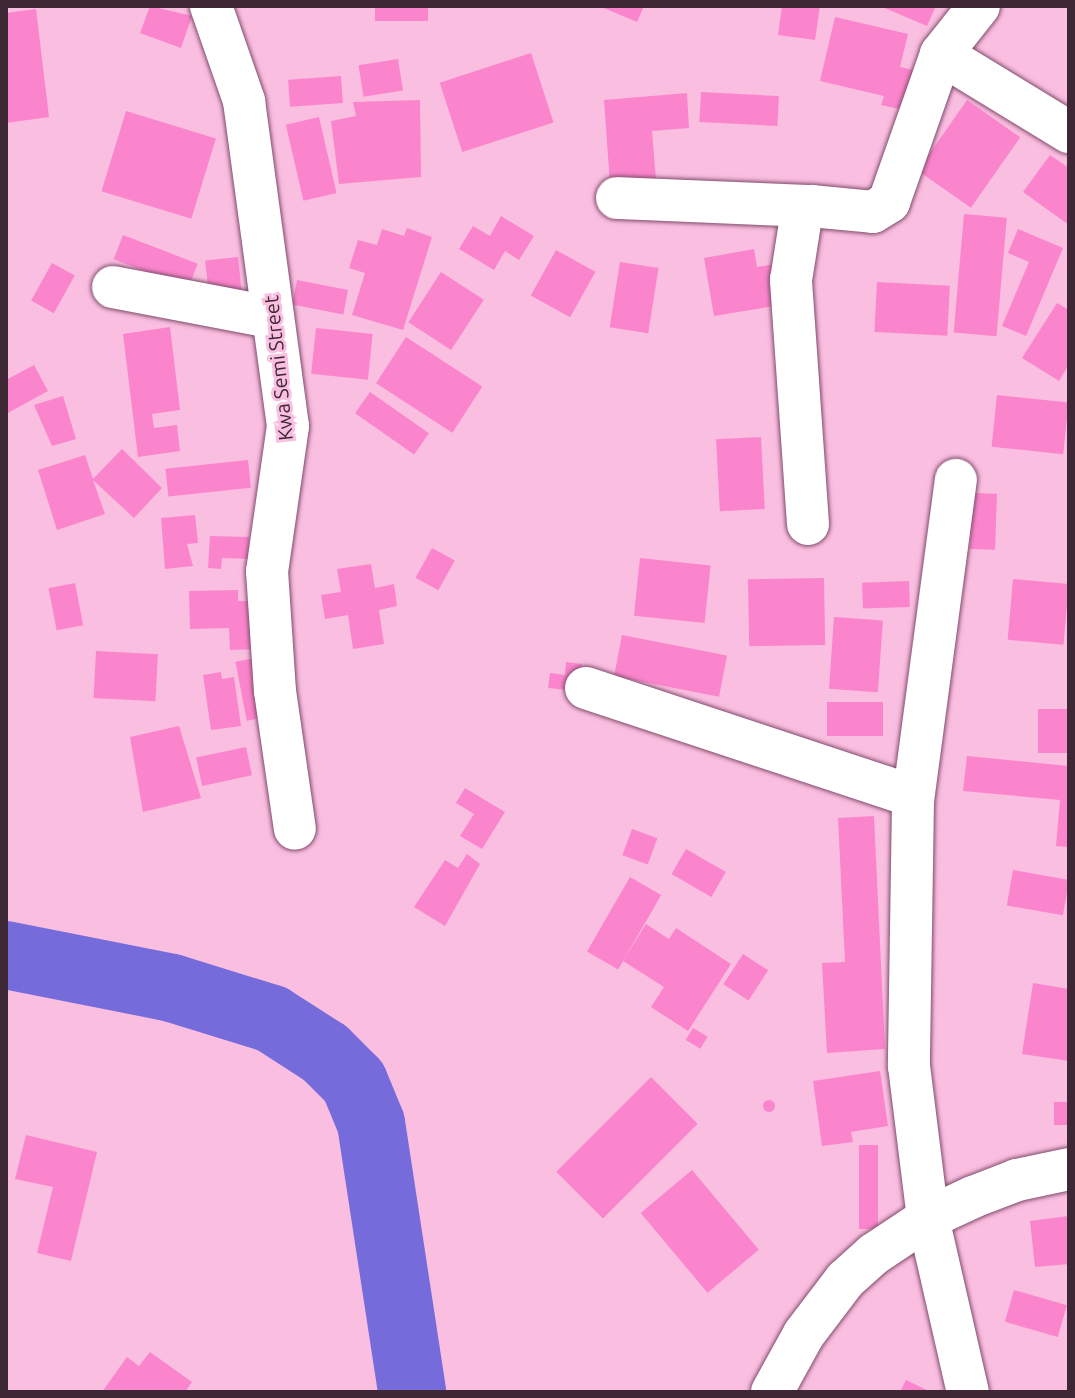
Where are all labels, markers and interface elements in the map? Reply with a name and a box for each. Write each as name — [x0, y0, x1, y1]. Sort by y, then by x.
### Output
street label: Kwa Semi Street — [258, 294, 298, 442]

